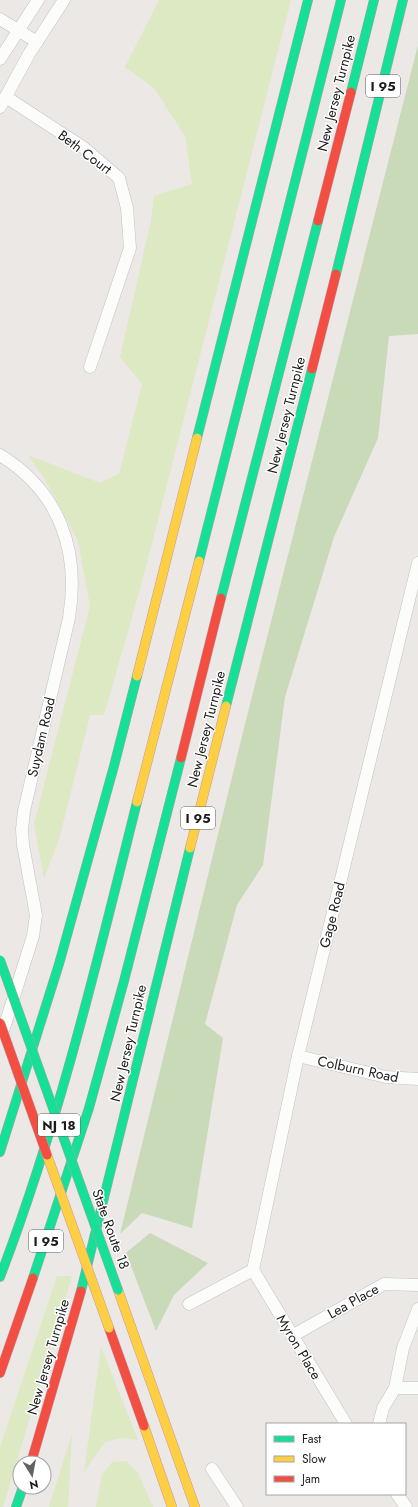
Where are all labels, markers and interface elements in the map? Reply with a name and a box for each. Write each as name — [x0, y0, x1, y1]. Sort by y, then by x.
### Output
street label: New Jersey Turnpike — [312, 33, 360, 153]
road number: I 95 — [366, 75, 400, 97]
street label: Beth Court — [54, 125, 117, 179]
street label: New Jersey Turnpike — [262, 355, 310, 475]
street label: New Jersey Turnpike — [182, 669, 230, 789]
street label: Suydam Road — [22, 695, 60, 779]
road number: I 95 — [181, 807, 215, 829]
street label: Gage Road — [314, 880, 350, 950]
street label: New Jersey Turnpike — [105, 982, 151, 1104]
street label: Colburn Road — [316, 1051, 400, 1087]
road number: NJ 18 — [38, 1114, 80, 1136]
street label: State Route 18 — [87, 1186, 135, 1272]
road number: I 95 — [29, 1230, 63, 1252]
street label: Lea Place — [324, 1279, 382, 1323]
street label: New Jersey Turnpike — [22, 1297, 74, 1417]
street label: Myron Place — [272, 1311, 326, 1383]
legend — [266, 1423, 406, 1495]
text: Fast — [302, 1430, 321, 1448]
text: Slow — [302, 1450, 327, 1468]
north arrow — [12, 1455, 52, 1495]
text: Jam — [300, 1470, 320, 1488]
text: N — [28, 1476, 40, 1494]

